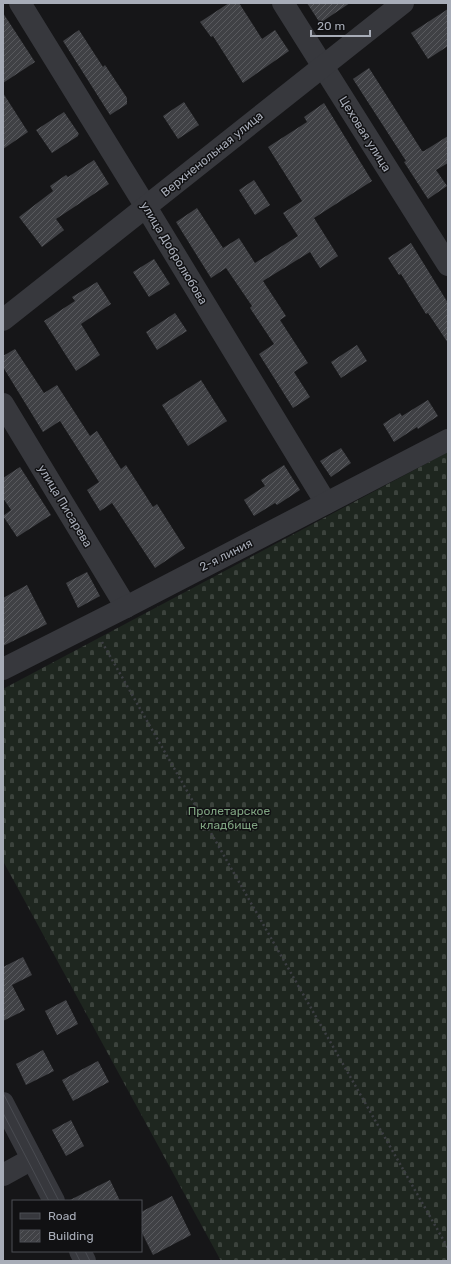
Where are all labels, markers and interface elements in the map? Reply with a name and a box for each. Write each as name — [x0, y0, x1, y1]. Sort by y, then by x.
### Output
scale bar — [311, 12, 370, 38]
text: 20 m — [317, 19, 345, 33]
street label: Цеховая улица — [336, 94, 394, 174]
street label: Верхненольная улица — [158, 108, 266, 200]
street label: улица Добролюбова — [138, 199, 210, 307]
street label: улица Писарева — [35, 462, 95, 550]
street label: 2-я линия — [197, 536, 255, 574]
park label: Пролетарское кладбище — [188, 804, 271, 832]
legend — [12, 1200, 142, 1252]
text: Road — [48, 1209, 76, 1223]
text: Building — [48, 1229, 94, 1243]

